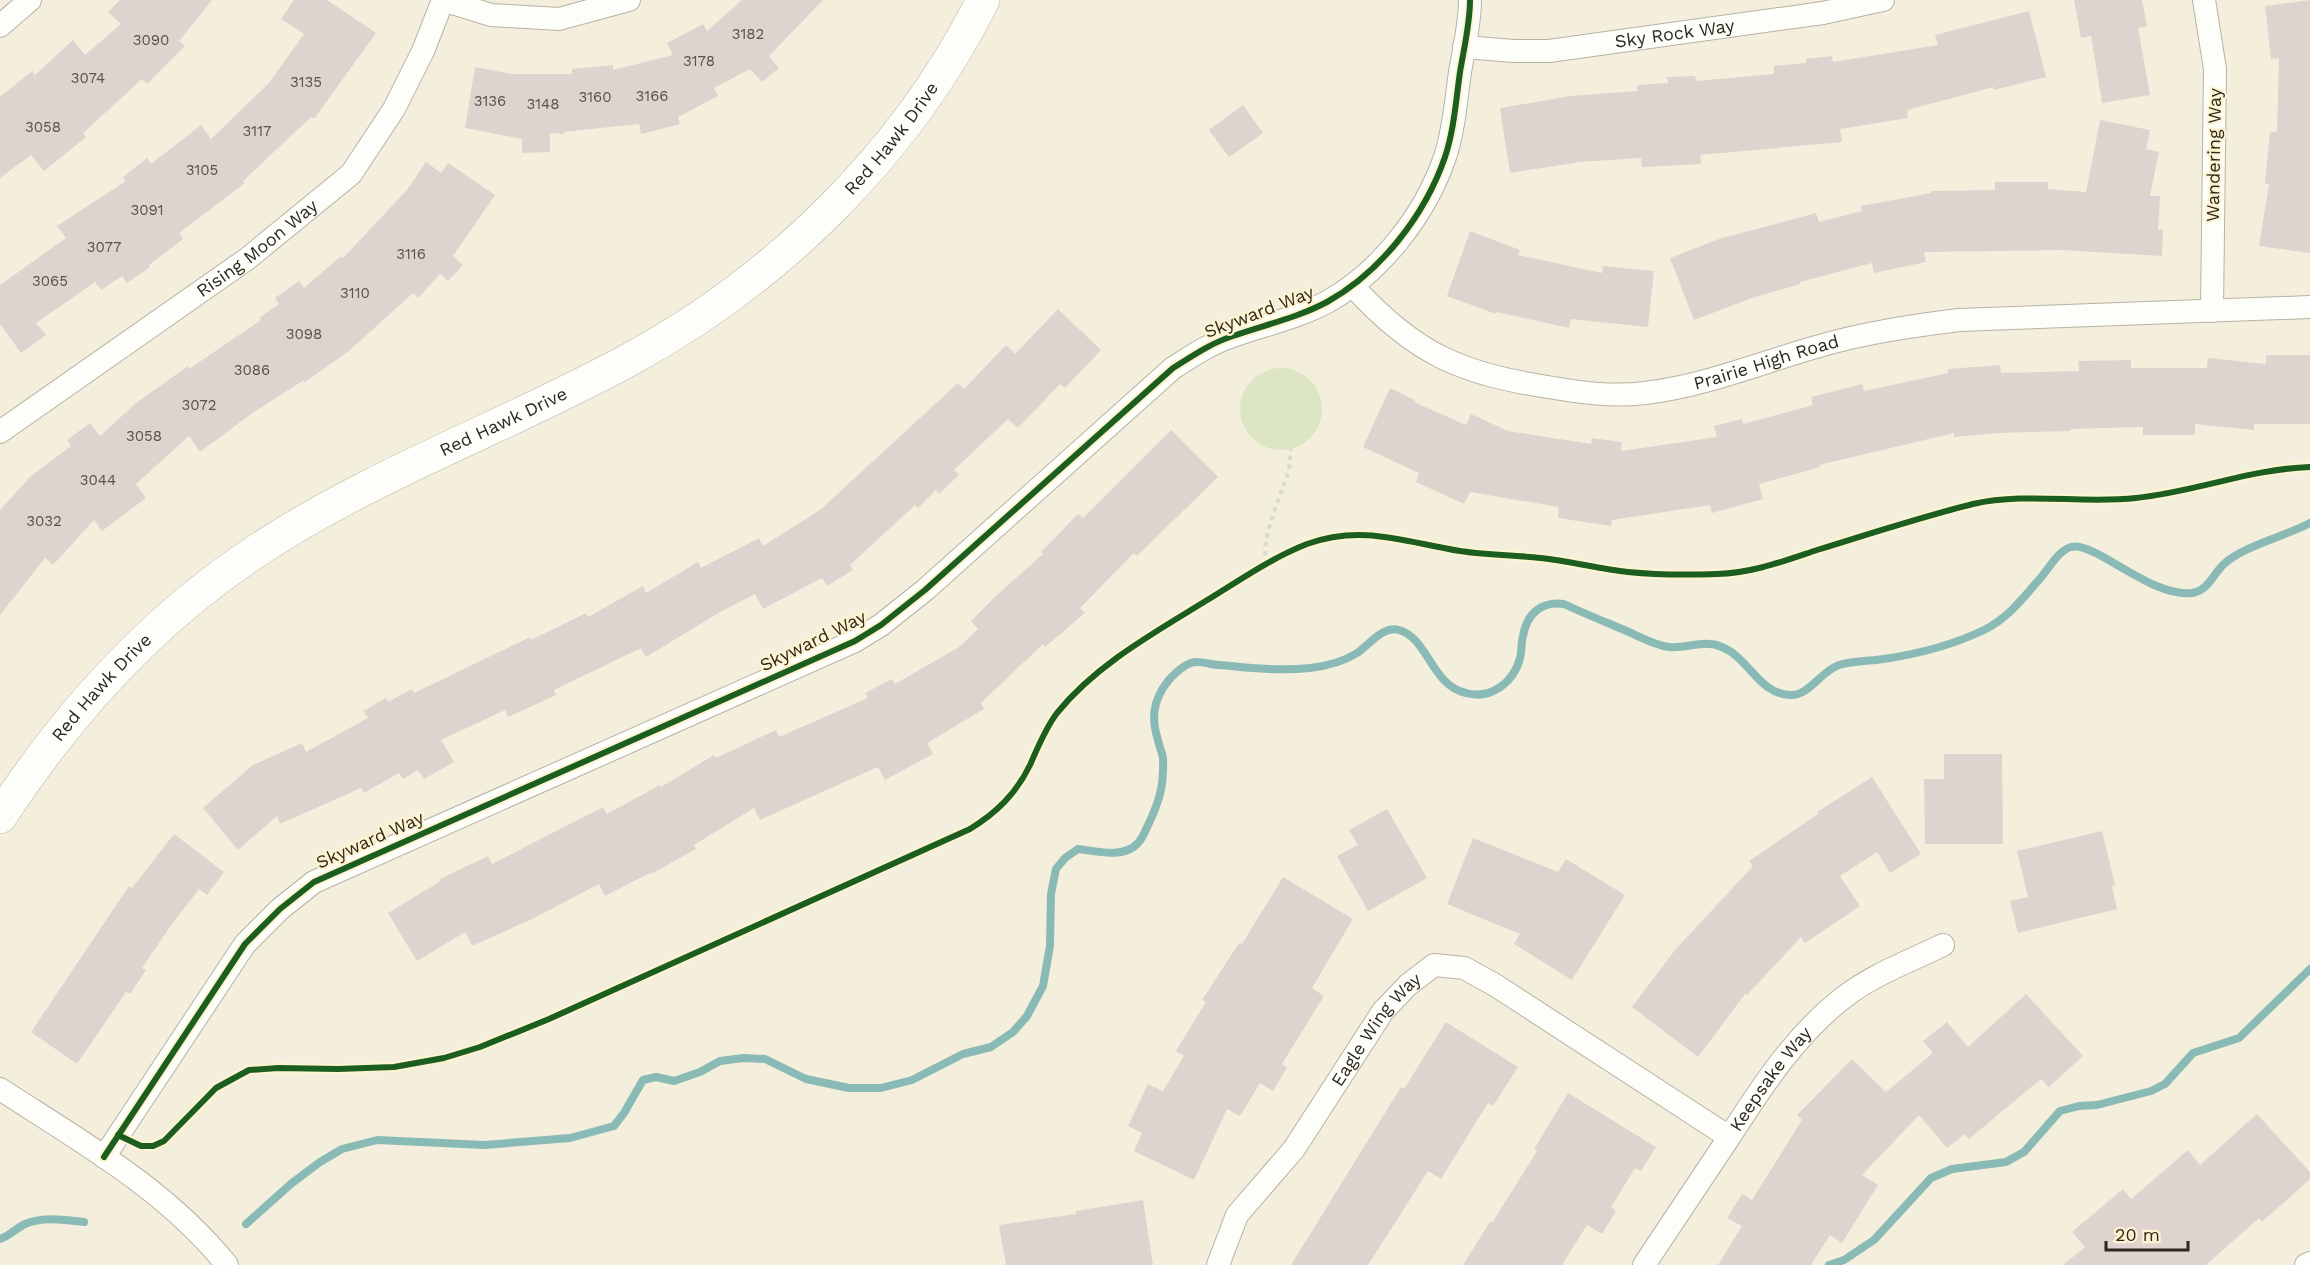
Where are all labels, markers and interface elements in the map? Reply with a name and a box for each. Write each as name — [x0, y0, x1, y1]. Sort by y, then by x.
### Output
street label: Sky Rock Way — [1613, 14, 1736, 52]
house number: 3182 — [732, 25, 764, 43]
house number: 3090 — [133, 31, 169, 49]
house number: 3178 — [683, 52, 715, 70]
house number: 3074 — [71, 69, 105, 87]
house number: 3135 — [290, 73, 322, 91]
street label: Red Hawk Drive — [840, 78, 942, 199]
house number: 3166 — [636, 87, 668, 105]
street label: Wandering Way — [2202, 87, 2225, 222]
house number: 3160 — [578, 88, 612, 106]
house number: 3136 — [474, 92, 506, 110]
house number: 3148 — [526, 95, 560, 113]
house number: 3058 — [25, 118, 61, 136]
house number: 3117 — [243, 122, 271, 140]
house number: 3105 — [186, 161, 218, 179]
street label: Rising Moon Way — [192, 194, 322, 301]
house number: 3091 — [130, 201, 164, 219]
house number: 3077 — [87, 238, 121, 256]
house number: 3116 — [396, 245, 426, 263]
house number: 3065 — [32, 272, 68, 290]
street label: Skyward Way — [1201, 281, 1317, 342]
house number: 3110 — [340, 284, 370, 302]
house number: 3098 — [286, 325, 322, 343]
street label: Prairie High Road — [1691, 330, 1841, 394]
house number: 3086 — [234, 361, 270, 379]
street label: Red Hawk Drive — [436, 382, 570, 460]
house number: 3072 — [182, 396, 216, 414]
house number: 3058 — [126, 427, 162, 445]
house number: 3044 — [80, 471, 116, 489]
house number: 3032 — [26, 512, 62, 530]
street label: Skyward Way — [756, 605, 870, 675]
street label: Red Hawk Drive — [47, 629, 155, 745]
street label: Skyward Way — [313, 806, 428, 873]
street label: Eagle Wing Way — [1326, 968, 1425, 1090]
street label: Keepsake Way — [1725, 1022, 1816, 1135]
scale bar — [2106, 1214, 2188, 1252]
text: 20 m — [2115, 1224, 2160, 1245]

